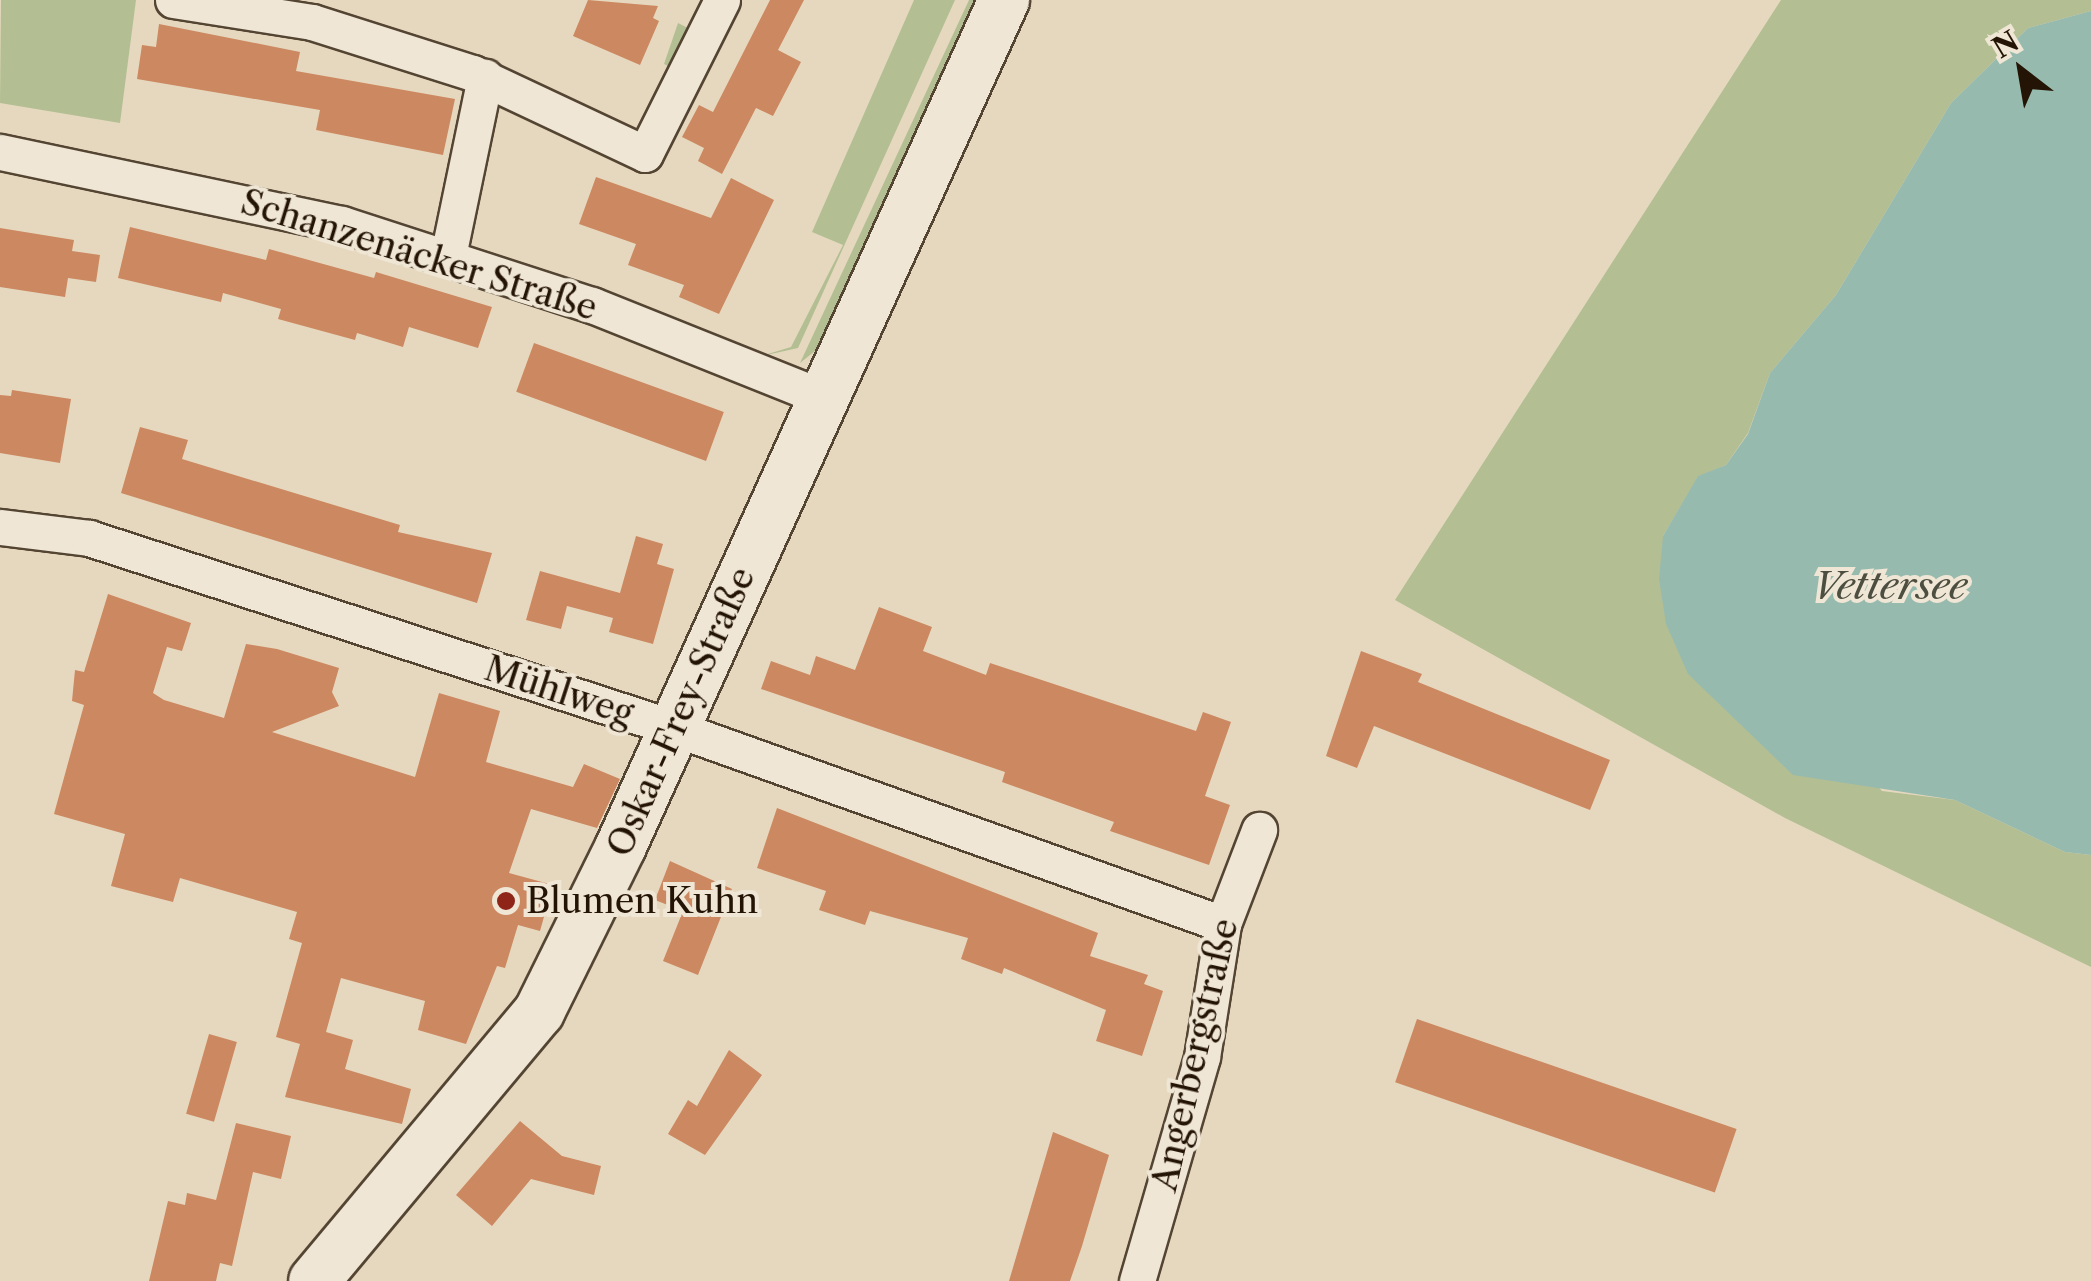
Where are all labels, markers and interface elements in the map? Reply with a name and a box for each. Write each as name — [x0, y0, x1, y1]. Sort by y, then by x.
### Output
north arrow — [1971, 20, 2071, 120]
text: N — [1986, 23, 2025, 65]
street label: Schanzenäcker Straße — [236, 181, 602, 329]
street label: Oskar-Frey-Straße — [598, 561, 764, 863]
water label: Vettersee — [1813, 563, 1967, 609]
street label: Mühlweg — [479, 647, 639, 735]
place label: Blumen Kuhn — [526, 880, 758, 922]
marker: Blumen Kuhn — [495, 890, 517, 912]
street label: Angerbergstraße — [1143, 915, 1247, 1195]

